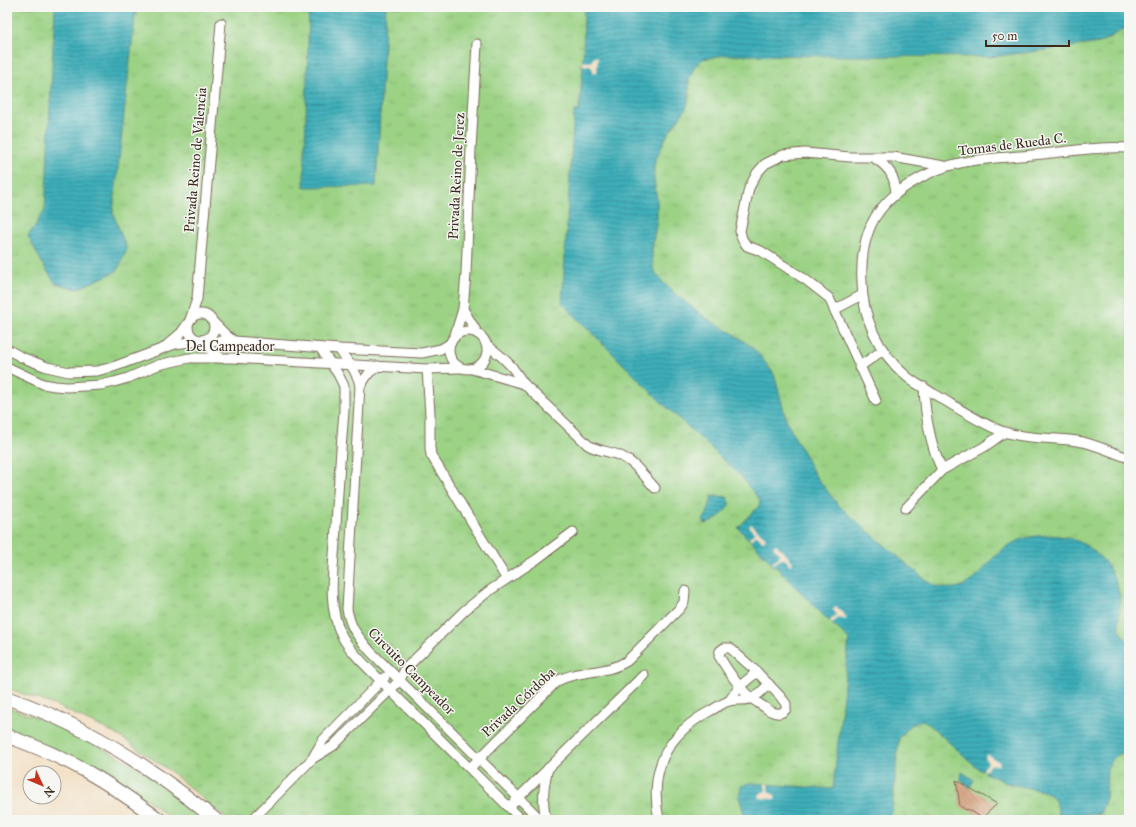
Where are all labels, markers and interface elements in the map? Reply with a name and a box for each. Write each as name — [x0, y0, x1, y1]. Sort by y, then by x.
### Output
scale bar — [986, 22, 1069, 48]
text: 50 m — [992, 29, 1017, 43]
street label: Privada Reino de Valencia — [181, 87, 210, 233]
street label: Privada Reino de Jerez — [445, 112, 469, 240]
street label: Tomas de Rueda C. — [957, 129, 1067, 160]
street label: Del Campeador — [185, 338, 275, 355]
street label: Circuito Campeador — [365, 624, 459, 719]
street label: Privada Córdoba — [478, 664, 559, 741]
north arrow — [22, 765, 62, 805]
text: N — [40, 784, 57, 800]

